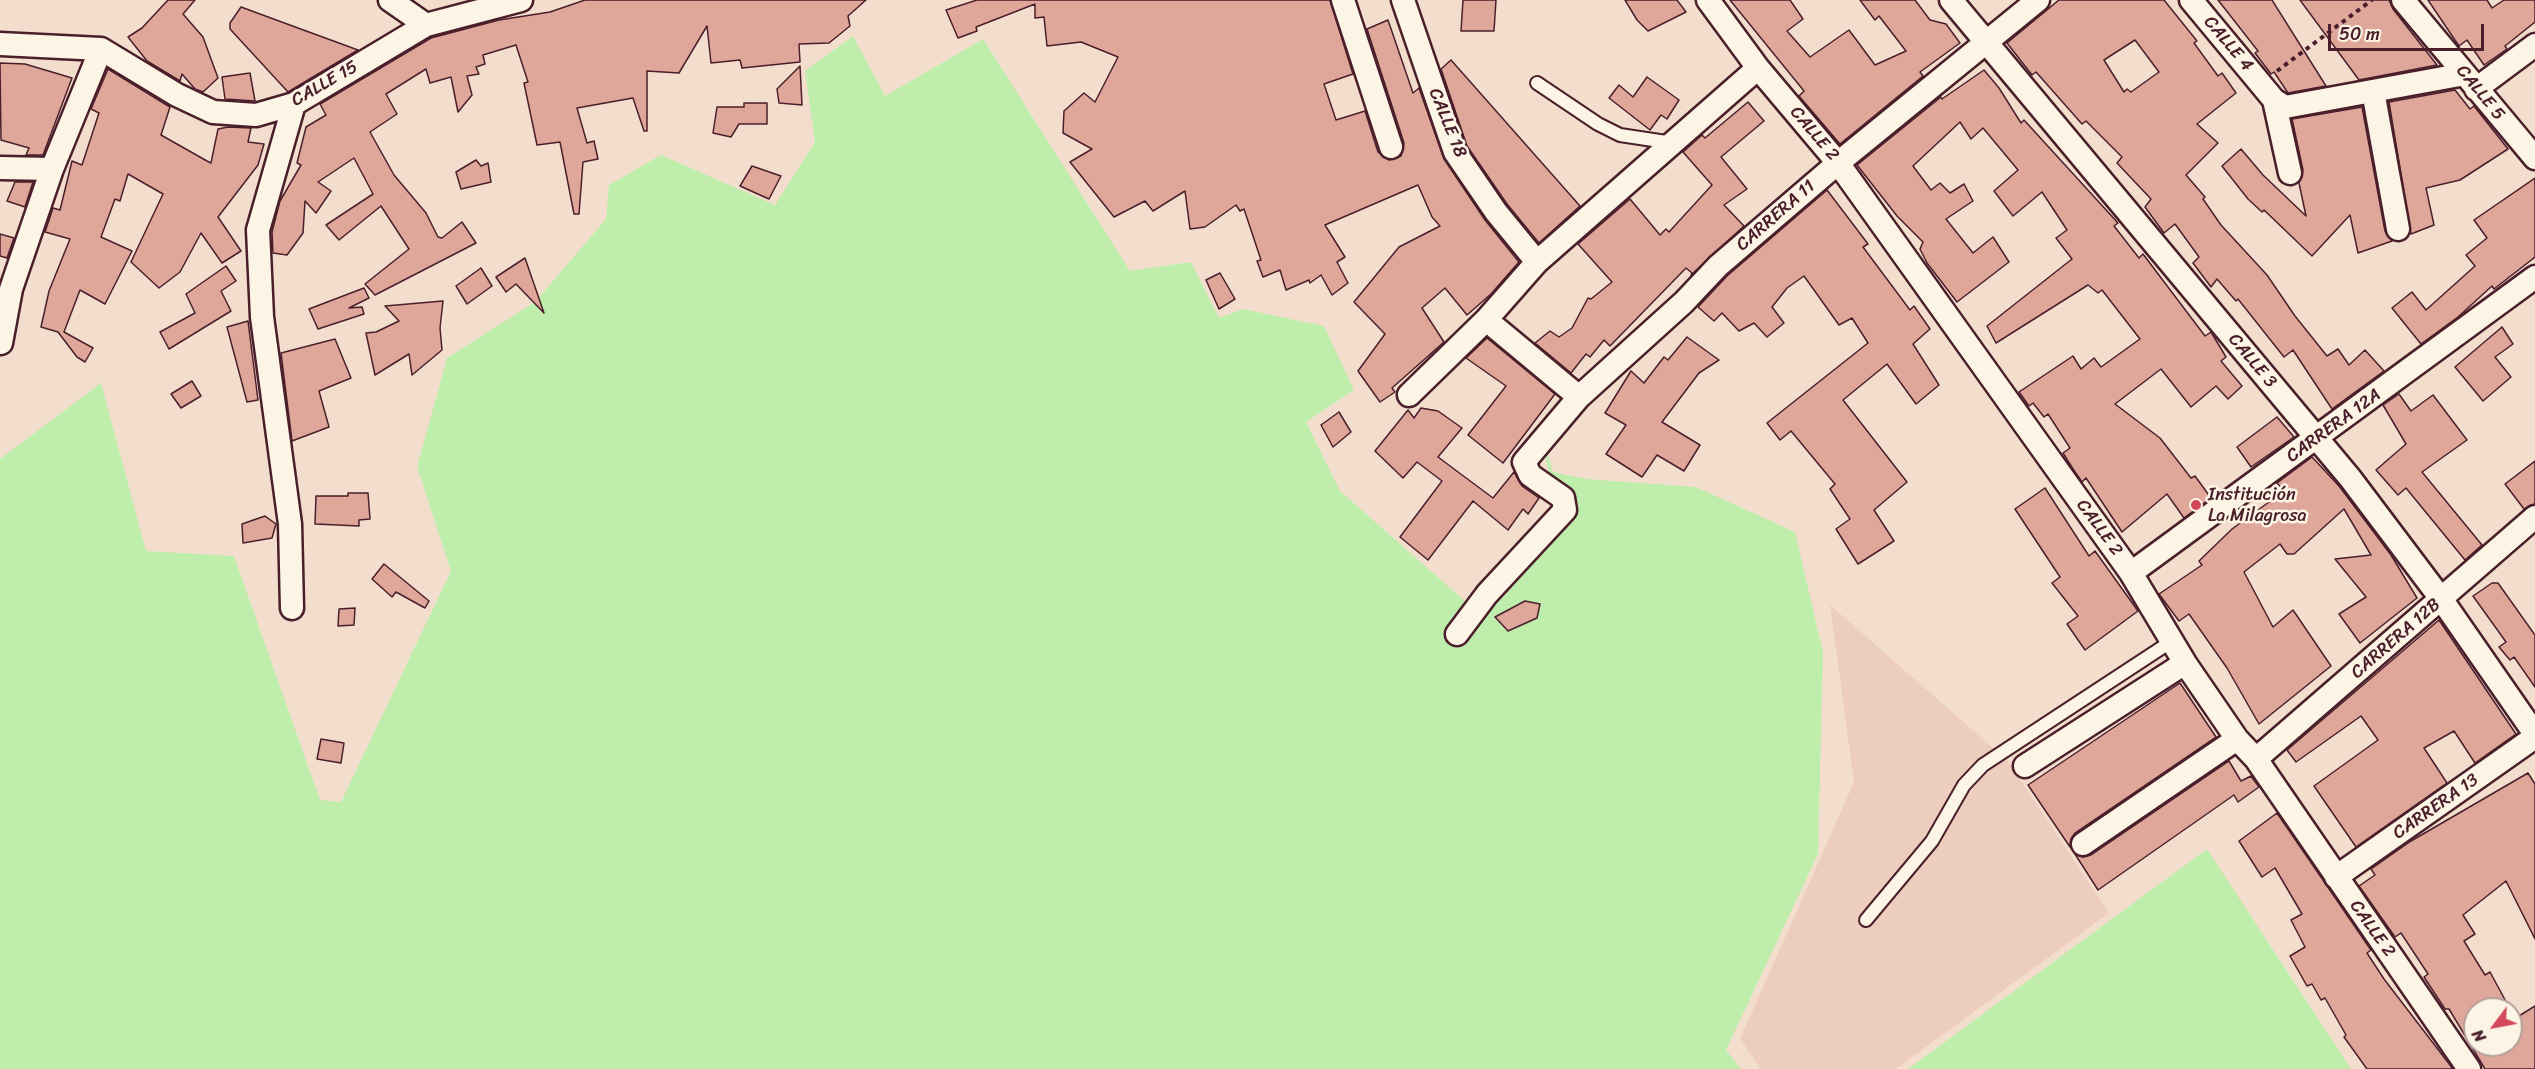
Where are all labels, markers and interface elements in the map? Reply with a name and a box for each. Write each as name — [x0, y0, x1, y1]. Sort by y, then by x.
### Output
street label: CALLE 4 — [2199, 12, 2257, 76]
scale bar — [2331, 12, 2487, 50]
text: 50 m — [2339, 18, 2380, 50]
street label: CALLE 15 — [288, 56, 362, 112]
street label: CALLE 5 — [2451, 61, 2509, 125]
street label: CALLE 18 — [1423, 85, 1471, 161]
street label: CALLE 2 — [1785, 102, 1843, 166]
street label: CARRERA 11 — [1732, 176, 1820, 256]
street label: CALLE 3 — [2223, 329, 2281, 393]
street label: CARRERA 12A — [2282, 384, 2386, 468]
place label: Institución La Milagrosa — [2208, 484, 2307, 526]
street label: CALLE 2 — [2071, 495, 2127, 561]
marker: Institución La Milagrosa — [2189, 498, 2203, 512]
street label: CARRERA 12B — [2347, 594, 2445, 684]
street label: CARRERA 13 — [2389, 770, 2483, 844]
street label: CALLE 2 — [2345, 896, 2399, 962]
north arrow — [2463, 997, 2523, 1057]
text: N — [2464, 1023, 2494, 1048]

